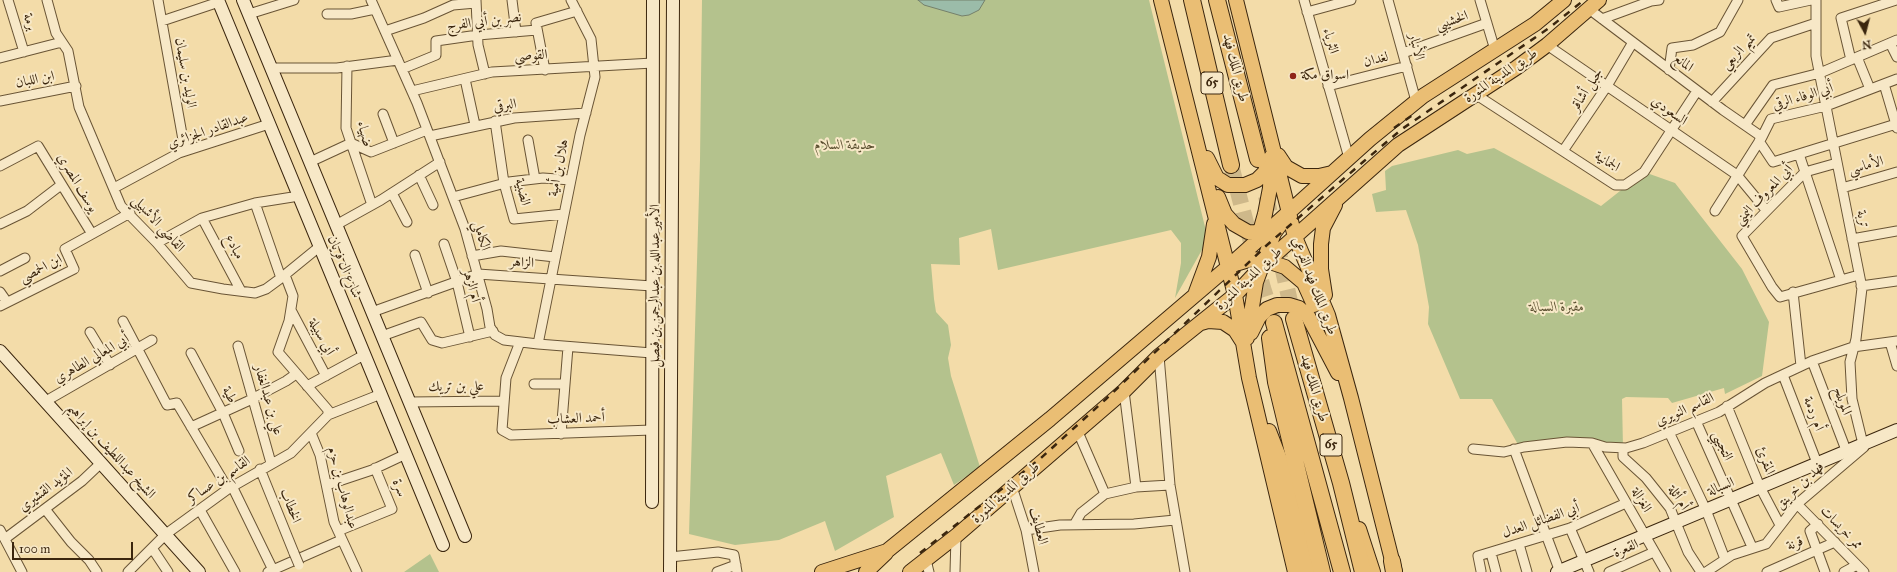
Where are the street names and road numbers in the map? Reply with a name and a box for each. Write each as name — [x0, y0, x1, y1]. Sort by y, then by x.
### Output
street label: الخشيبي — [1433, 8, 1471, 34]
street label: نصر بن أبي الفرج — [446, 9, 522, 35]
street label: برمة — [18, 11, 40, 33]
street label: الثرياء — [1318, 26, 1342, 56]
street label: تميم الربعي — [1718, 30, 1760, 74]
street label: طريق الملك فهد — [1218, 32, 1252, 104]
street label: الأنبار — [1404, 32, 1428, 62]
street label: الوليد بن سليمان — [171, 37, 199, 109]
street label: طريق المدينة المنورة — [1461, 45, 1541, 107]
street label: القوصي — [514, 47, 548, 65]
street label: لغدان — [1362, 49, 1390, 71]
street label: المانع — [1670, 50, 1696, 76]
street label: جبل أشاقر — [1567, 65, 1607, 115]
street label: ابن اللبان — [14, 68, 56, 92]
road number: 65 — [1201, 72, 1223, 94]
street label: أبي الوفاء الرقي — [1771, 80, 1835, 114]
street label: السعودي — [1648, 93, 1690, 129]
street label: البرقي — [492, 96, 518, 116]
street label: عبدالقادر الجزائري — [165, 109, 251, 153]
street label: ضهياء — [353, 119, 375, 149]
street label: هلال بن أمية — [545, 138, 573, 198]
street label: الجمانية — [1591, 148, 1623, 176]
street label: يوسف المصري — [53, 150, 101, 216]
street label: الأماسي — [1847, 153, 1885, 179]
street label: أبي المعروف اليمني — [1731, 161, 1797, 229]
street label: الضبية — [510, 177, 534, 207]
street label: القاضي الأشبيلي — [128, 192, 188, 256]
street label: الأمير عبدالله بن عبدالرحمن بن فيصل — [648, 204, 664, 368]
street label: تربة — [1852, 209, 1872, 229]
street label: الكاملي — [469, 219, 493, 253]
street label: مبادع — [220, 232, 248, 262]
street label: شارع ال فريان — [323, 233, 365, 301]
street label: طريق الملك فهد الفرعي — [1288, 235, 1340, 337]
street label: طريق المدينة المنورة — [1212, 244, 1286, 314]
street label: ابن الحمصي — [17, 251, 65, 287]
street label: الزاهر — [509, 254, 535, 272]
street label: أم الزهر — [458, 267, 484, 305]
street label: أبي سبيلة — [304, 316, 338, 358]
street label: أبي المعالي الطاهري — [51, 331, 133, 387]
street label: طريق الملك فهد — [1296, 352, 1332, 424]
street label: علي بن عبدالغفار — [250, 363, 286, 437]
street label: علي بن تريك — [428, 378, 484, 396]
street label: طية — [218, 384, 240, 406]
street label: المويلح — [1829, 384, 1855, 418]
street label: القاسم النويري — [1653, 390, 1717, 430]
street label: أم ردمة — [1799, 395, 1827, 433]
street label: الشيخ عبداللطيف بن إبراهيم — [63, 399, 159, 503]
street label: أحمد العشاب — [547, 410, 605, 428]
street label: التجيبي — [1708, 428, 1736, 464]
road number: 65 — [1320, 434, 1342, 456]
street label: عبدالوهاب بن حزم — [323, 445, 361, 531]
street label: المقرئ — [1752, 445, 1778, 477]
street label: القاسم بن عساكر — [184, 453, 254, 507]
street label: طريق المدينة المنورة — [968, 459, 1044, 527]
street label: فهد بن خرينق — [1772, 459, 1828, 513]
street label: المؤيد القشيري — [16, 464, 76, 516]
street label: السبالة — [1705, 474, 1737, 500]
street label: سرة — [388, 477, 410, 499]
street label: أم أثلة — [1664, 482, 1692, 514]
street label: الغزالة — [1627, 485, 1655, 515]
street label: الخطاب — [276, 486, 304, 526]
street label: أبي الفضائل العدل — [1500, 500, 1582, 542]
street label: ممر خريسات — [1816, 503, 1866, 553]
street label: العطايف — [1025, 505, 1051, 547]
street label: قرنة — [1784, 533, 1806, 555]
street label: القعرة — [1611, 536, 1641, 562]

